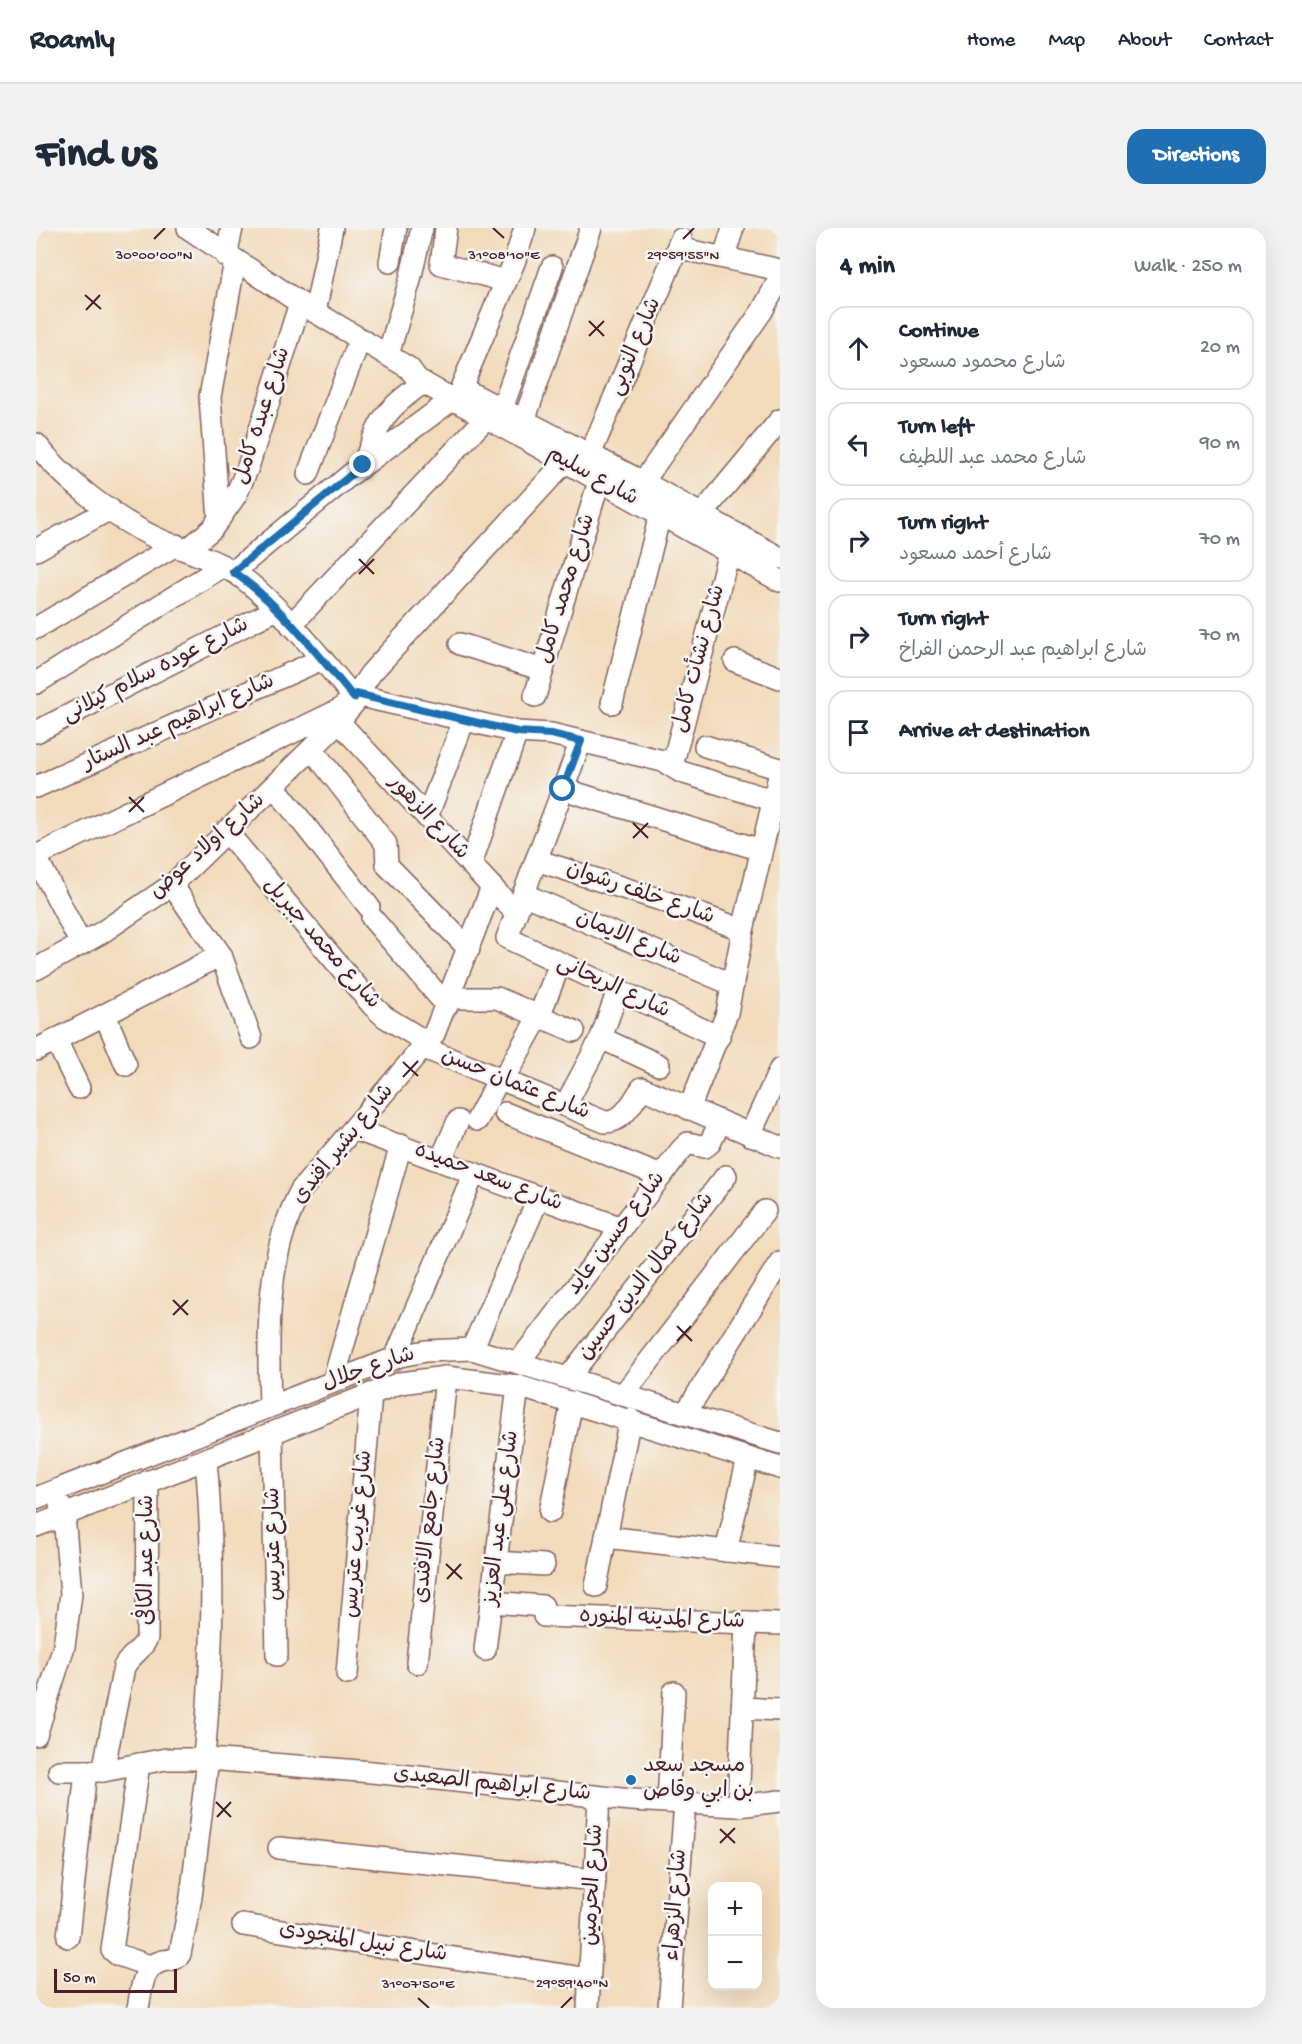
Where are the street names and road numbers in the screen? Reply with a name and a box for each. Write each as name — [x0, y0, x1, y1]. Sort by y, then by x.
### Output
street label: شارع النوبى — [604, 294, 668, 400]
street label: شارع عبده كامل — [229, 344, 297, 488]
street label: شارع سليم — [542, 441, 642, 513]
street label: شارع محمد كامل — [532, 511, 602, 667]
street label: شارع نشأت كامل — [664, 581, 732, 736]
street label: شارع عوده سلام كيلانى — [58, 613, 254, 729]
street label: شارع ابراهيم عبد الستار — [77, 669, 279, 778]
street label: شارع الزهور — [381, 769, 474, 866]
street label: شارع اولاد عوض — [145, 788, 271, 906]
street label: شارع خلف رشوان — [562, 856, 718, 932]
street label: شارع محمد جبريل — [257, 873, 385, 1015]
street label: شارع الايمان — [572, 905, 684, 973]
street label: شارع الريحانى — [552, 951, 674, 1025]
street label: شارع عثمان حسن — [437, 1043, 593, 1127]
street label: شارع بشير افندى — [288, 1080, 400, 1210]
street label: شارع سعد حميده — [410, 1138, 566, 1218]
street label: شارع حسين عايد — [562, 1167, 672, 1301]
street label: شارع كمال الدين حسين — [573, 1188, 721, 1366]
street label: شارع جلال — [319, 1342, 419, 1398]
street label: شارع على عبد العزيز — [478, 1429, 526, 1609]
street label: شارع جامع الافندى — [409, 1436, 453, 1604]
street label: شارع غريب عتريس — [339, 1449, 379, 1619]
street label: شارع عتريس — [261, 1487, 289, 1601]
street label: شارع عبد الكافى — [130, 1495, 161, 1625]
street label: شارع المدينه المنوره — [579, 1604, 745, 1636]
street label: شارع ابراهيم الصعيدى — [392, 1762, 592, 1808]
street label: شارع الحرمين — [578, 1823, 610, 1947]
street label: شارع الزهراء — [660, 1848, 694, 1962]
street label: شارع نبيل المنجودى — [277, 1917, 449, 1969]

